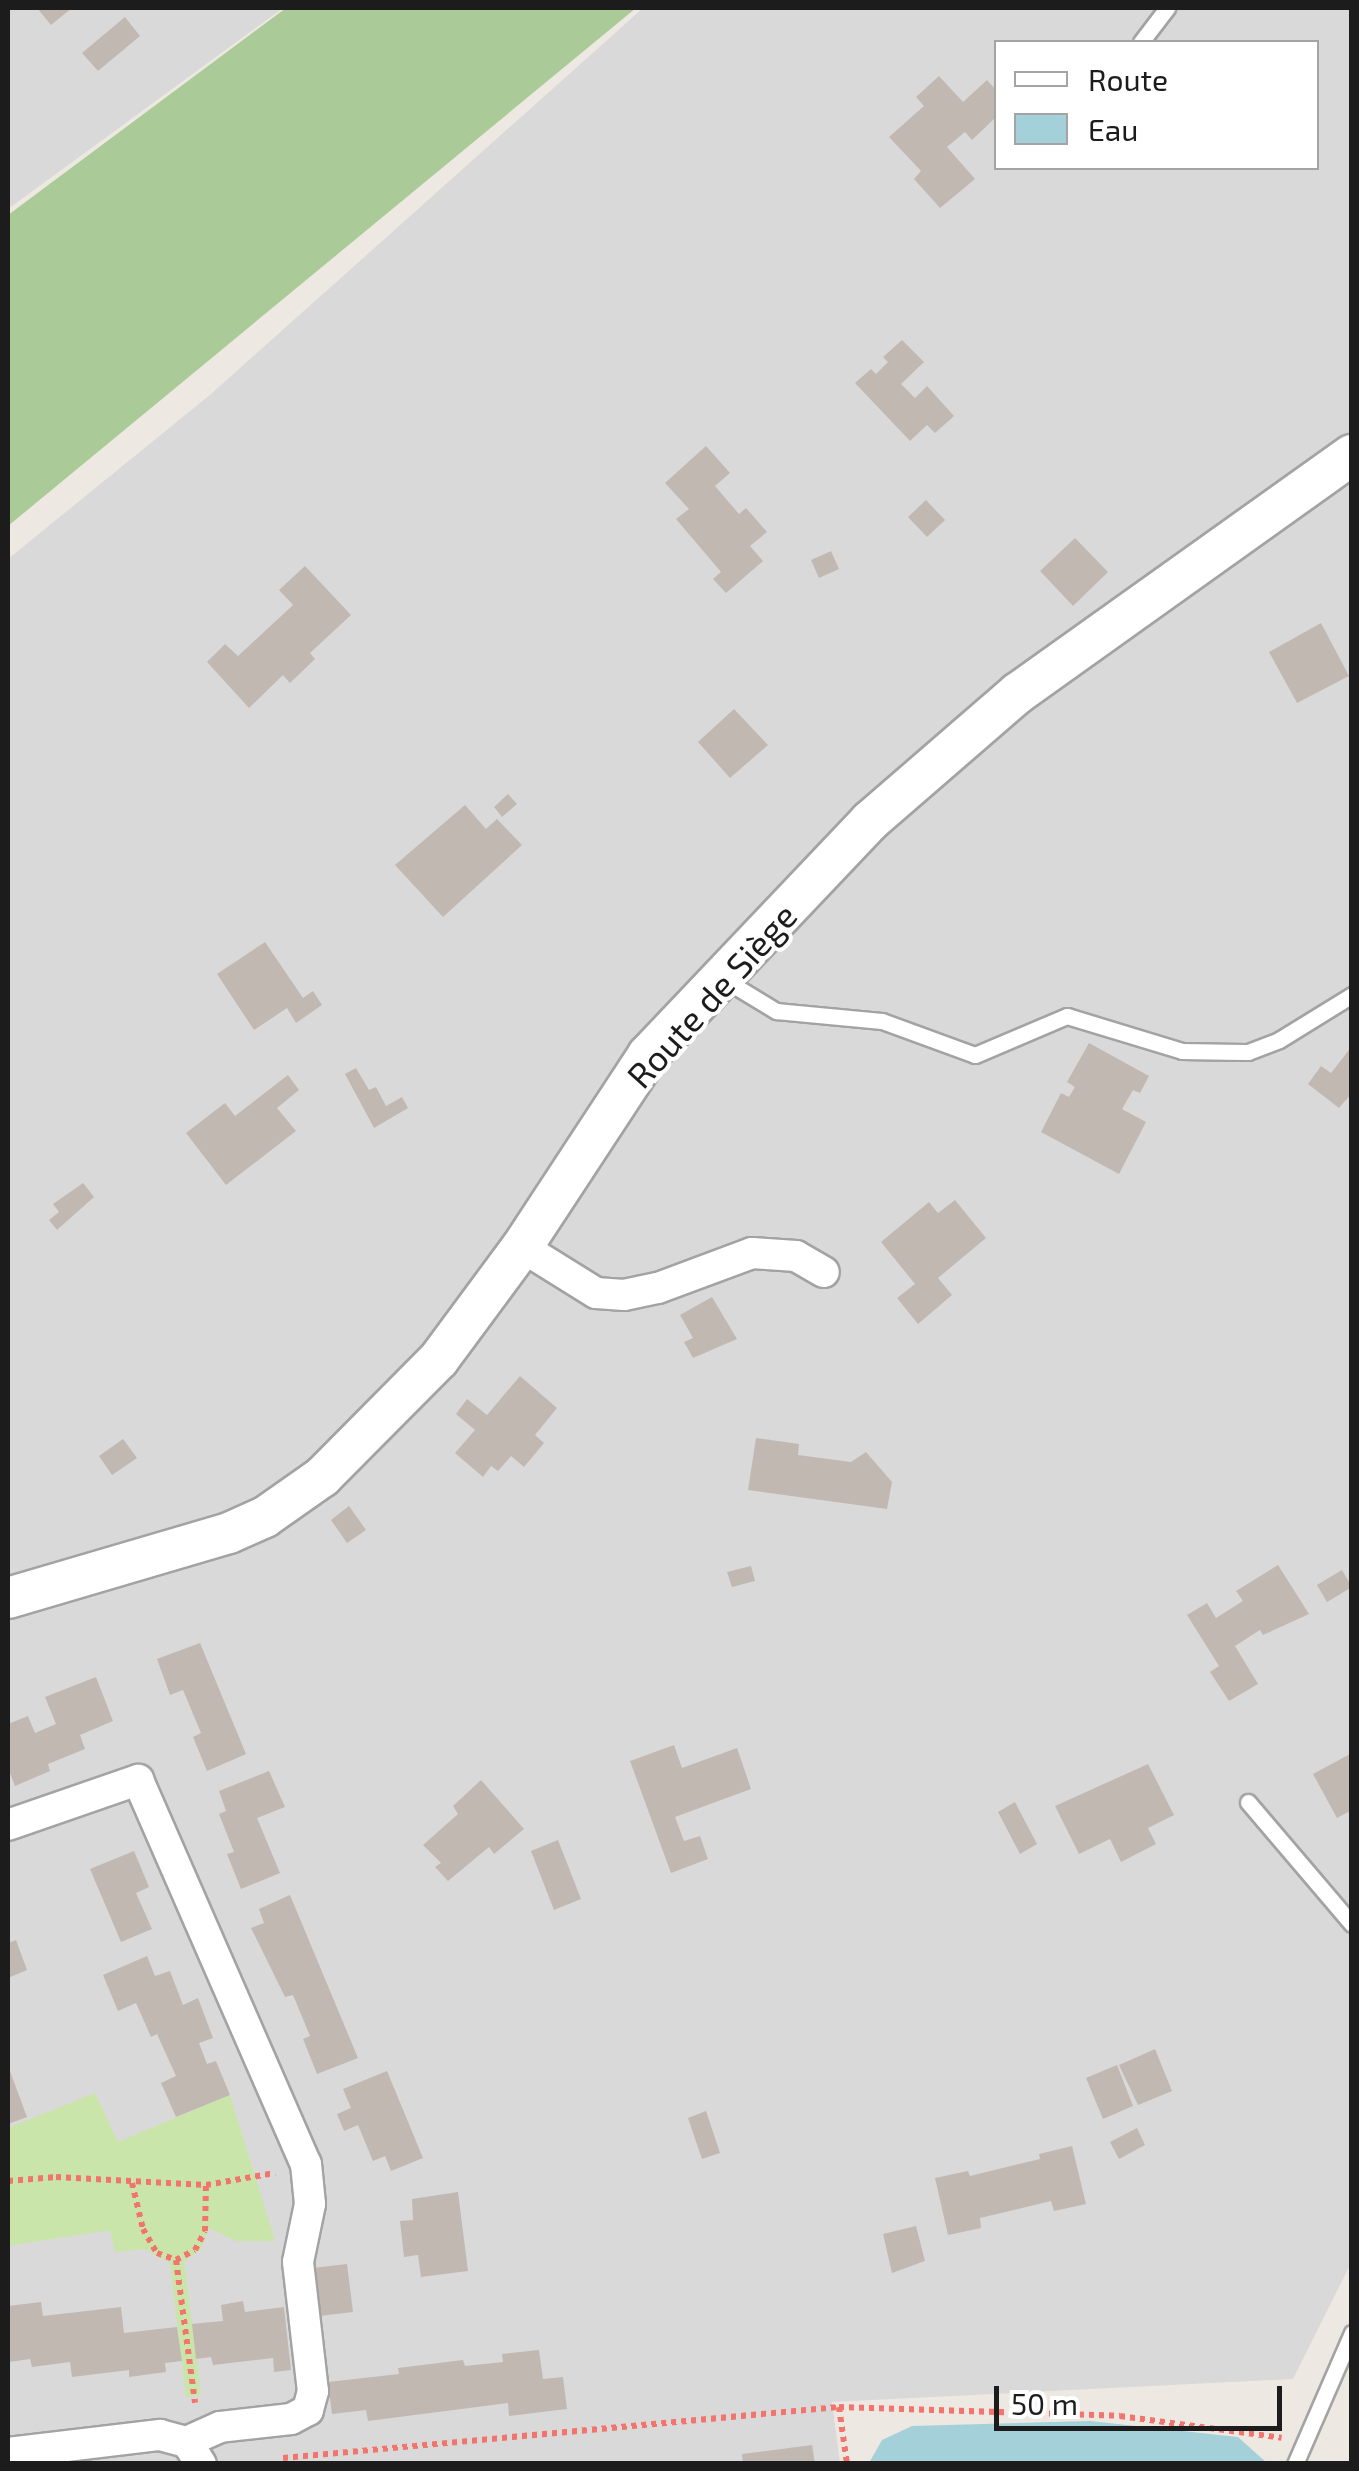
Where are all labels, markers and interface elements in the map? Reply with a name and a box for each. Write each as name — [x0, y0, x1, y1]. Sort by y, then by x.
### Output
legend — [994, 40, 1319, 170]
text: Route — [1088, 61, 1168, 97]
text: Eau — [1088, 111, 1138, 147]
street label: Route de Siège — [617, 894, 805, 1096]
scale bar — [999, 2366, 1286, 2428]
text: 50 m — [1011, 2385, 1078, 2421]

